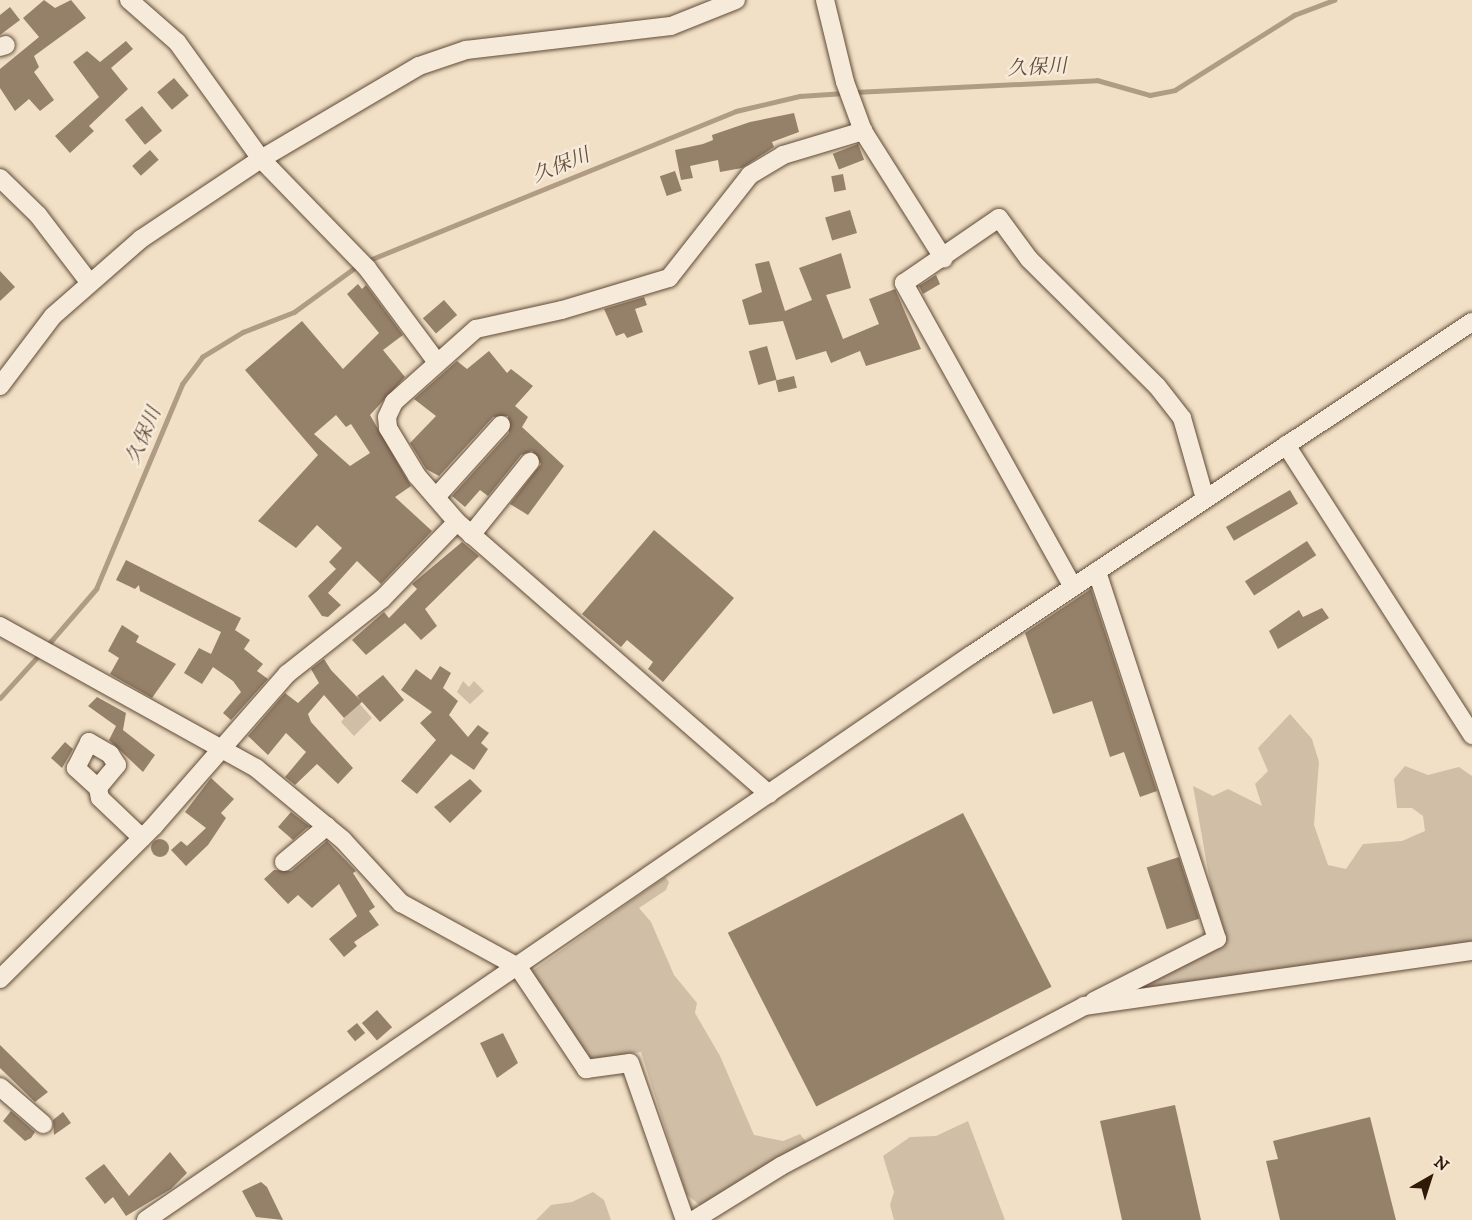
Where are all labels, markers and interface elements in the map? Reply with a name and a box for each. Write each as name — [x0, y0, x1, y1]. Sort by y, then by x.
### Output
water label: 久保川 — [1006, 54, 1068, 82]
water label: 久保川 — [529, 144, 593, 188]
water label: 久保川 — [121, 404, 167, 468]
north arrow — [1400, 1148, 1460, 1208]
text: N — [1430, 1152, 1453, 1176]

